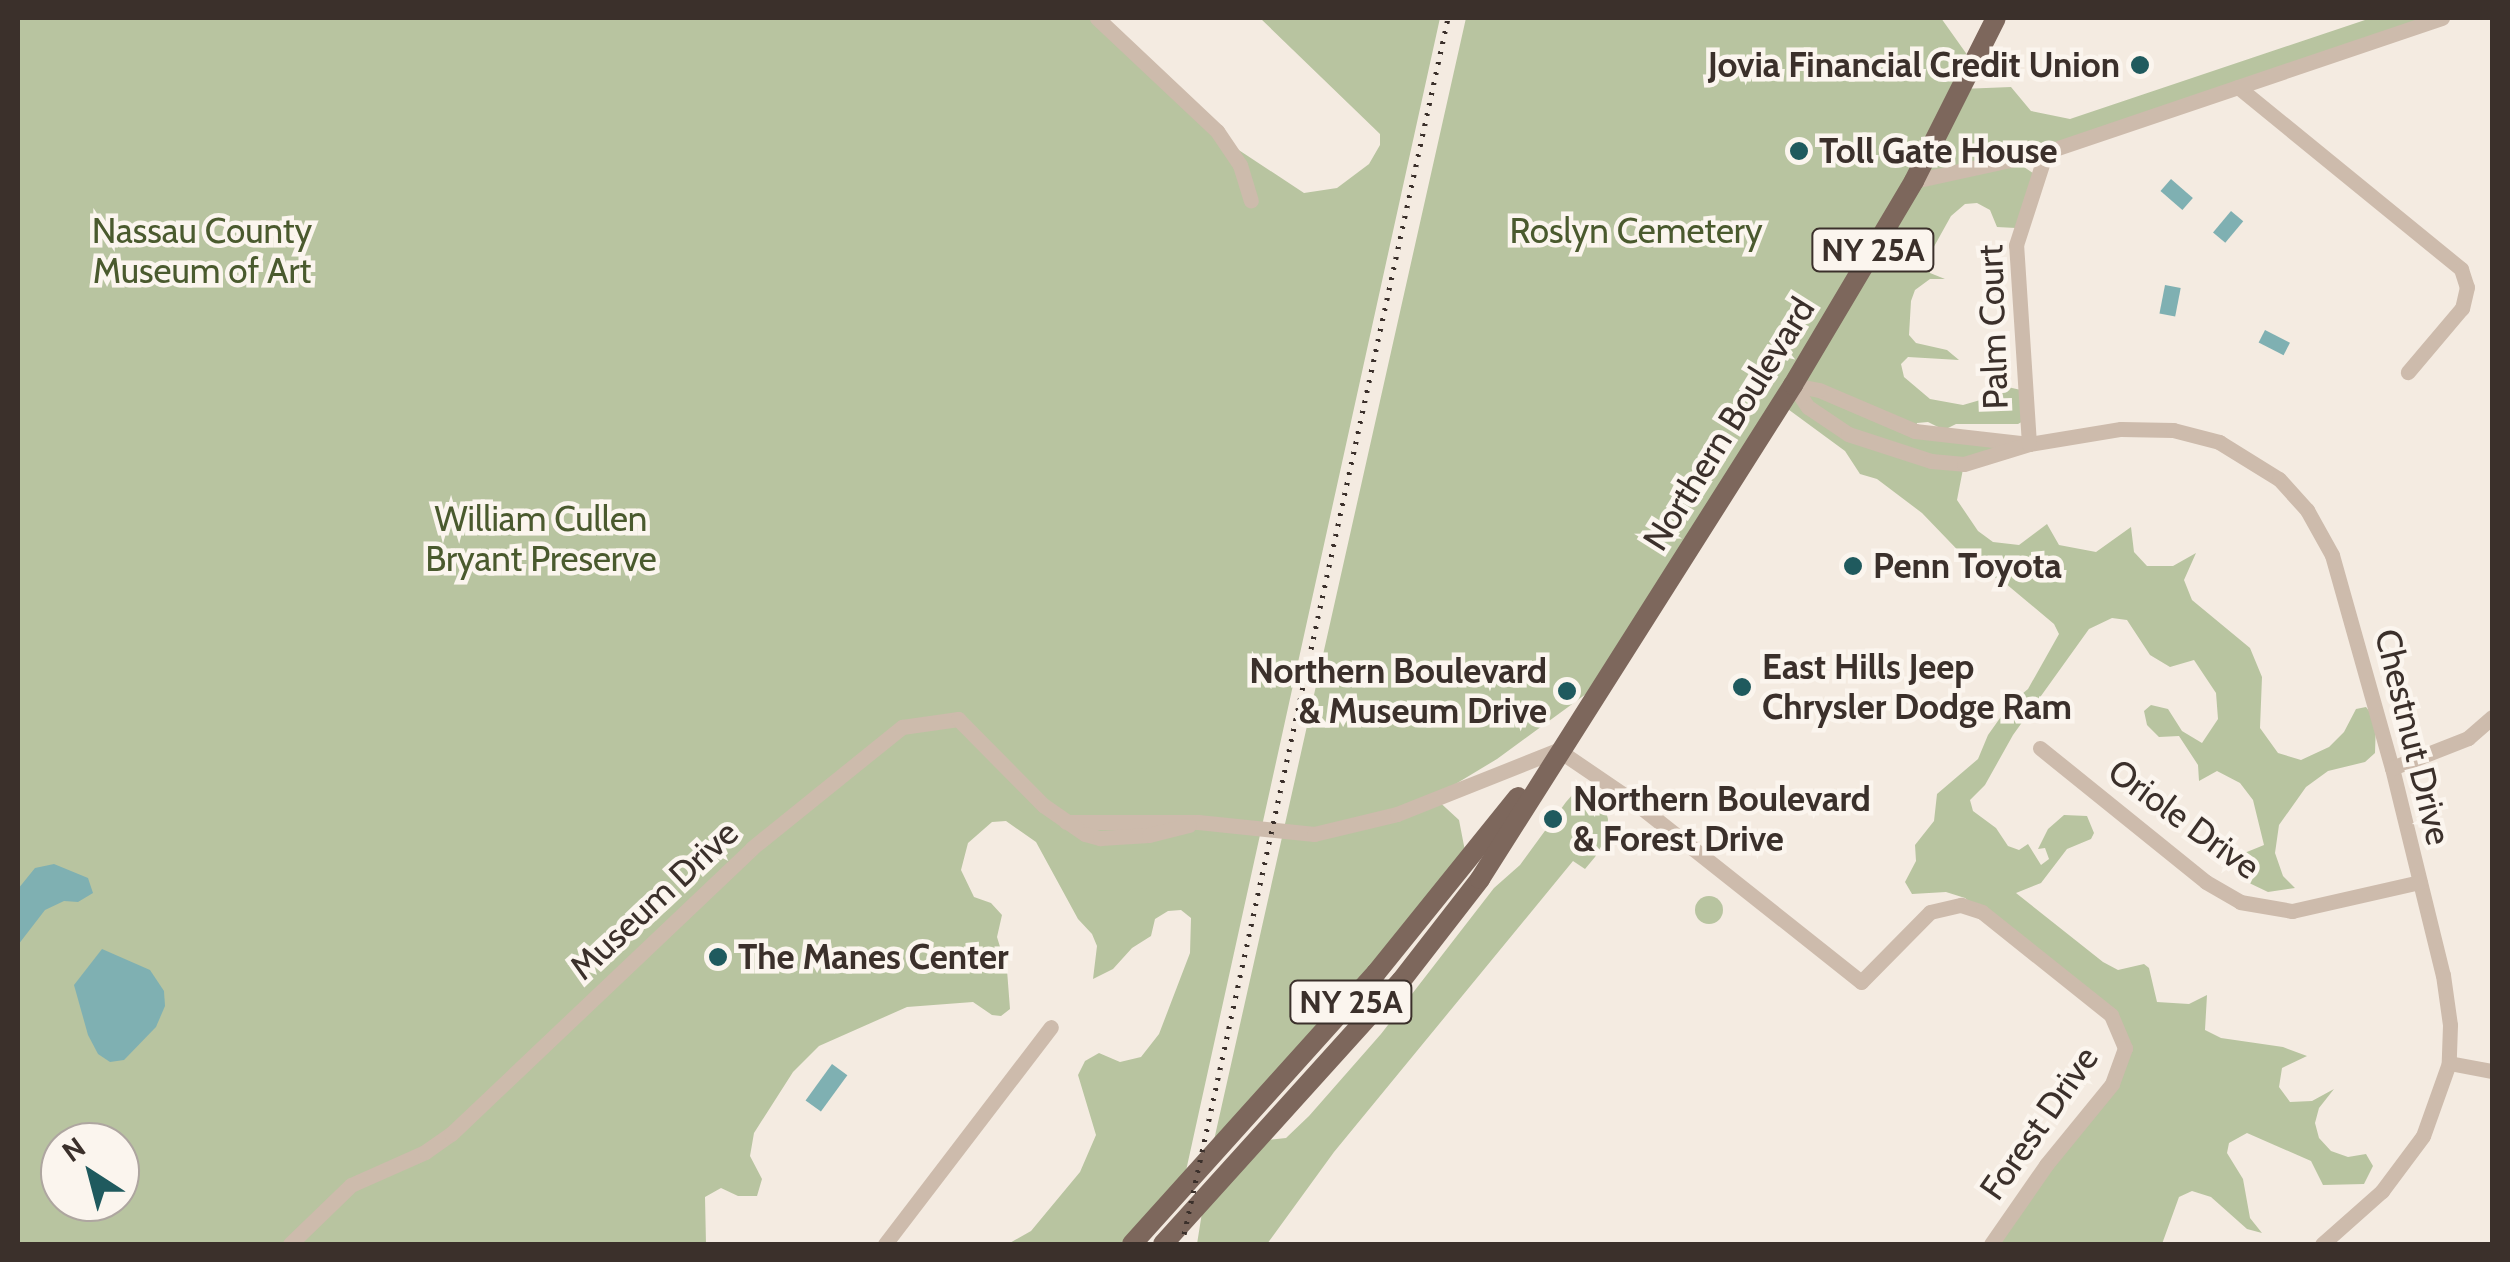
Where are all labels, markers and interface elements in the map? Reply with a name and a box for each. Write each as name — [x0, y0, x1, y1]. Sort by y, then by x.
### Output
place label: Jovia Financial Credit Union — [1708, 44, 2120, 86]
marker: Jovia Financial Credit Union — [2129, 54, 2151, 76]
place label: Toll Gate House — [1819, 130, 2058, 172]
marker: Toll Gate House — [1788, 140, 1810, 162]
park label: Nassau County Museum of Art — [92, 210, 312, 292]
park label: Roslyn Cemetery — [1509, 210, 1763, 252]
road number: NY 25A — [1810, 223, 1936, 277]
street label: Palm Court — [1969, 244, 2017, 410]
street label: Northern Boulevard — [1634, 290, 1824, 558]
park label: William Cullen Bryant Preserve — [425, 498, 657, 580]
place label: Penn Toyota — [1873, 545, 2062, 587]
marker: Penn Toyota — [1842, 555, 1864, 577]
street label: Chestnut Drive — [2366, 625, 2460, 849]
place label: East Hills Jeep Chrysler Dodge Ram — [1762, 646, 2072, 728]
place label: Northern Boulevard & Museum Drive — [1249, 650, 1547, 732]
marker: East Hills Jeep Chrysler Dodge Ram — [1731, 676, 1753, 698]
marker: Northern Boulevard & Museum Drive — [1556, 680, 1578, 702]
street label: Oriole Drive — [2100, 750, 2268, 888]
place label: Northern Boulevard & Forest Drive — [1573, 778, 1871, 860]
marker: Northern Boulevard & Forest Drive — [1542, 808, 1564, 830]
street label: Museum Drive — [561, 812, 747, 988]
place label: The Manes Center — [738, 936, 1009, 978]
marker: The Manes Center — [707, 946, 729, 968]
road number: NY 25A — [1288, 975, 1414, 1029]
street label: Forest Drive — [1971, 1038, 2107, 1208]
north arrow — [40, 1122, 140, 1222]
text: N — [56, 1130, 92, 1169]

